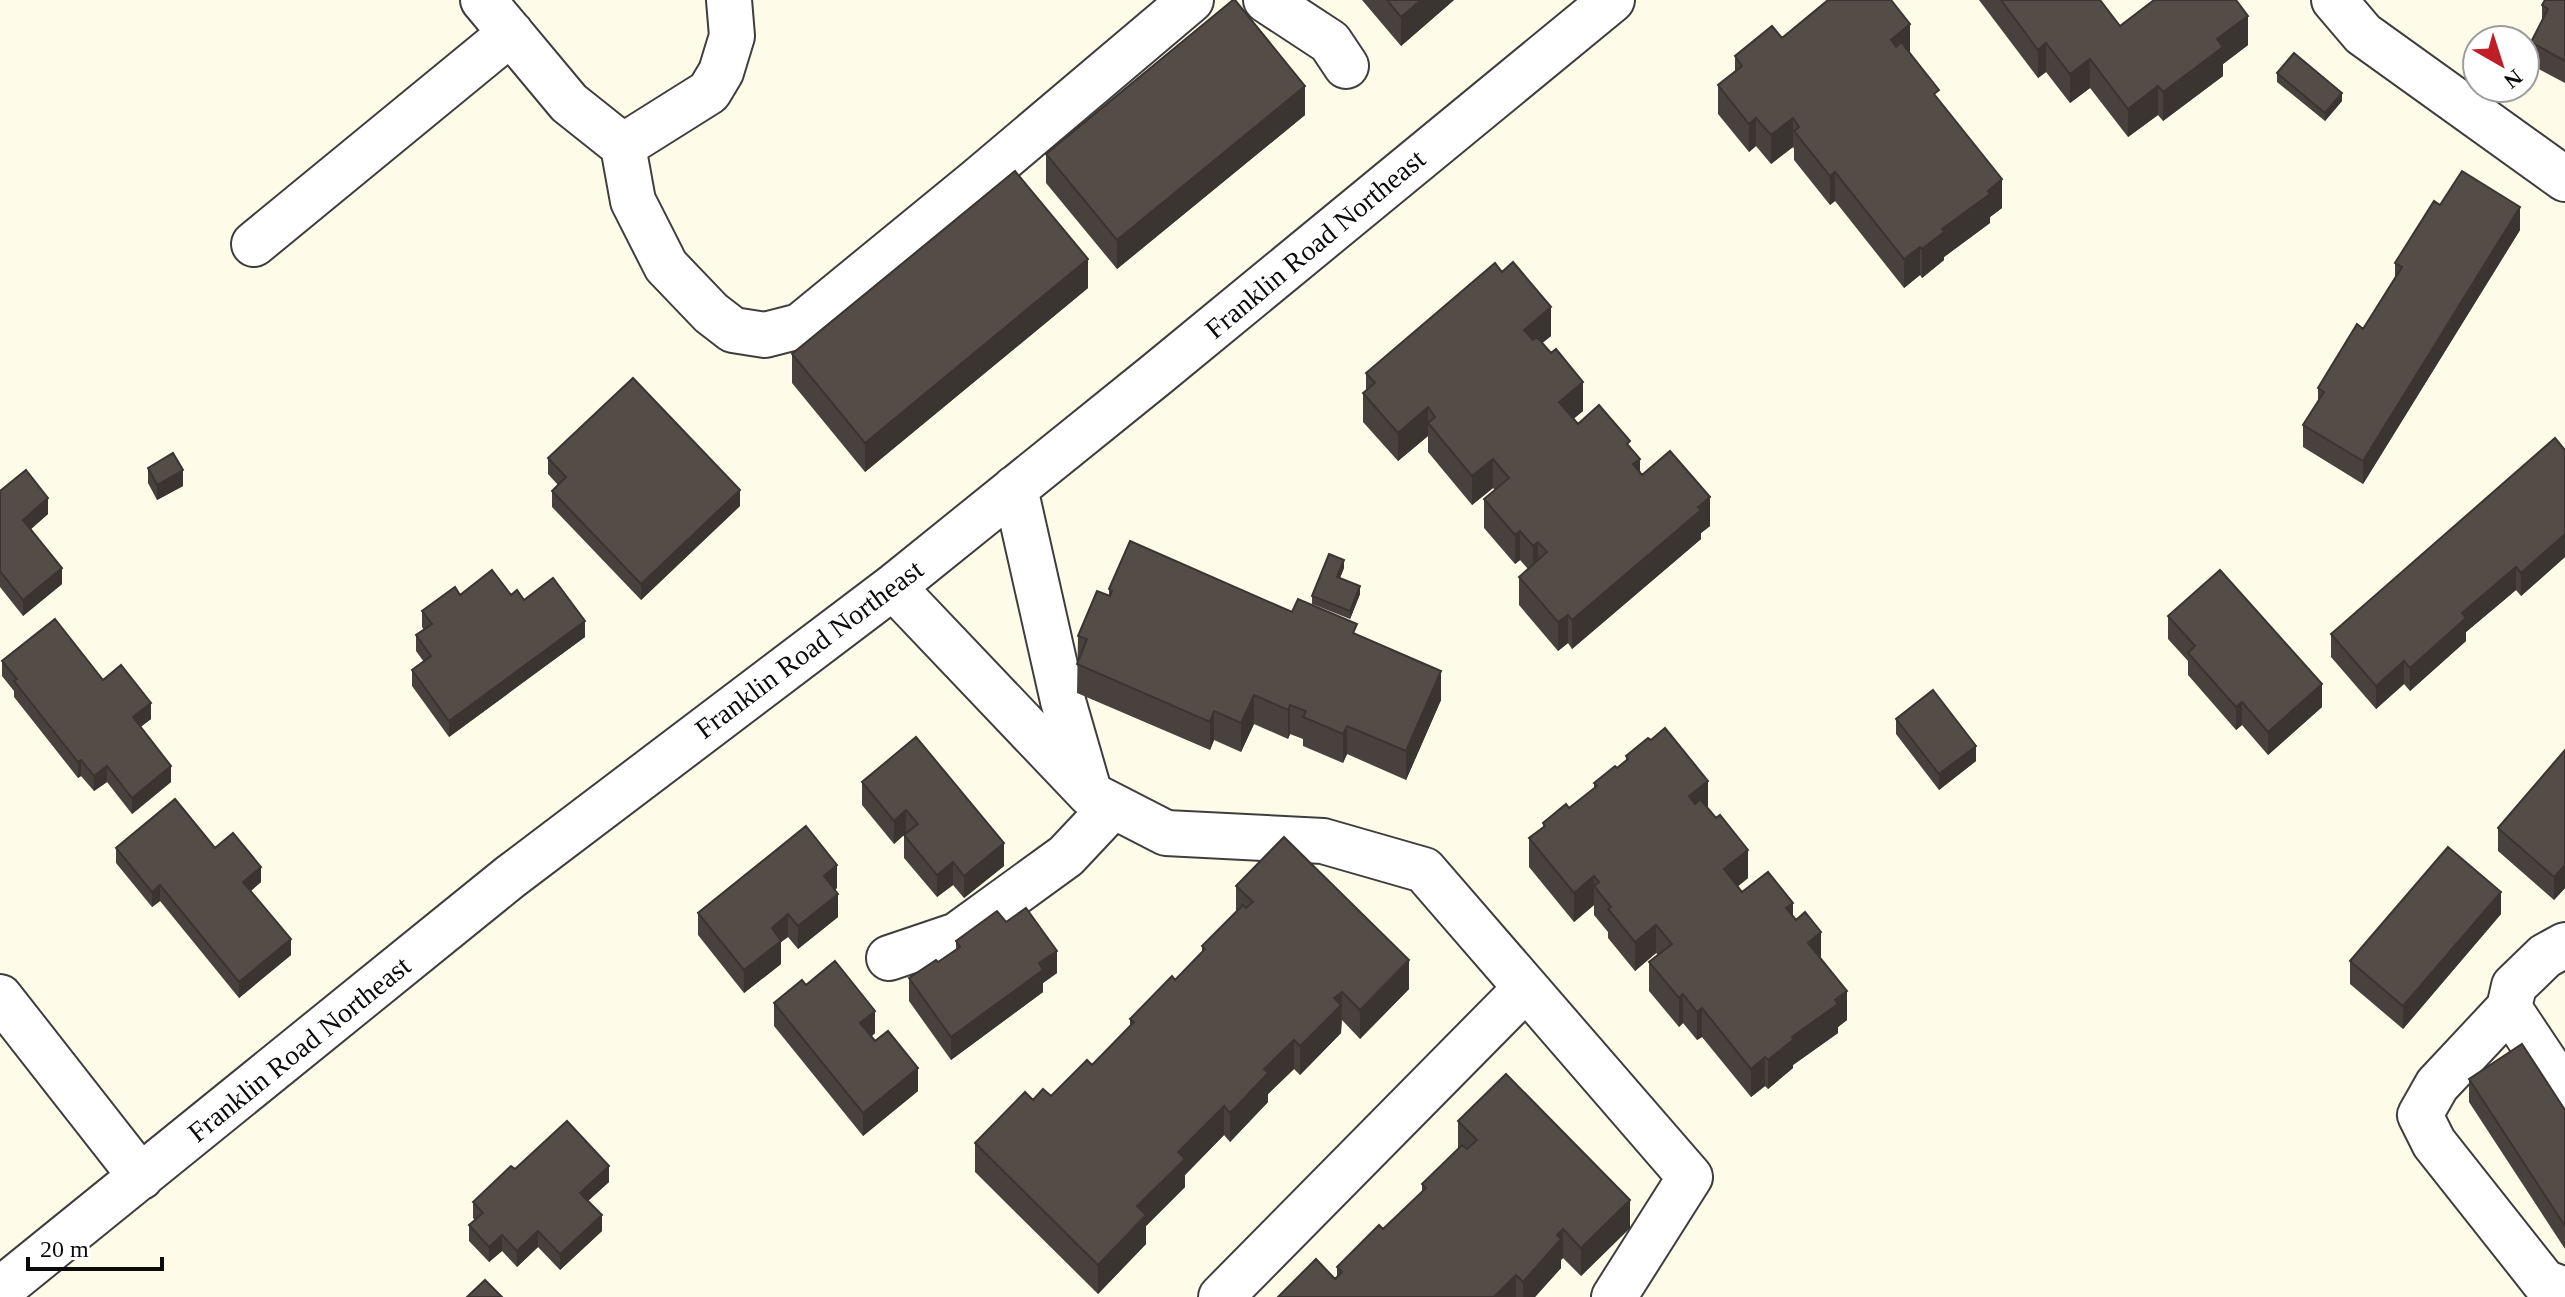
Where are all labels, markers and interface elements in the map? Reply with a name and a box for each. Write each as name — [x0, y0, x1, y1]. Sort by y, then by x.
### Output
north arrow — [2461, 24, 2541, 104]
text: N — [2499, 64, 2527, 94]
street label: Franklin Road Northeast — [1199, 143, 1431, 345]
street label: Franklin Road Northeast — [689, 553, 929, 745]
street label: Franklin Road Northeast — [182, 950, 416, 1148]
scale bar — [28, 1221, 162, 1271]
text: 20 m — [40, 1236, 89, 1262]

